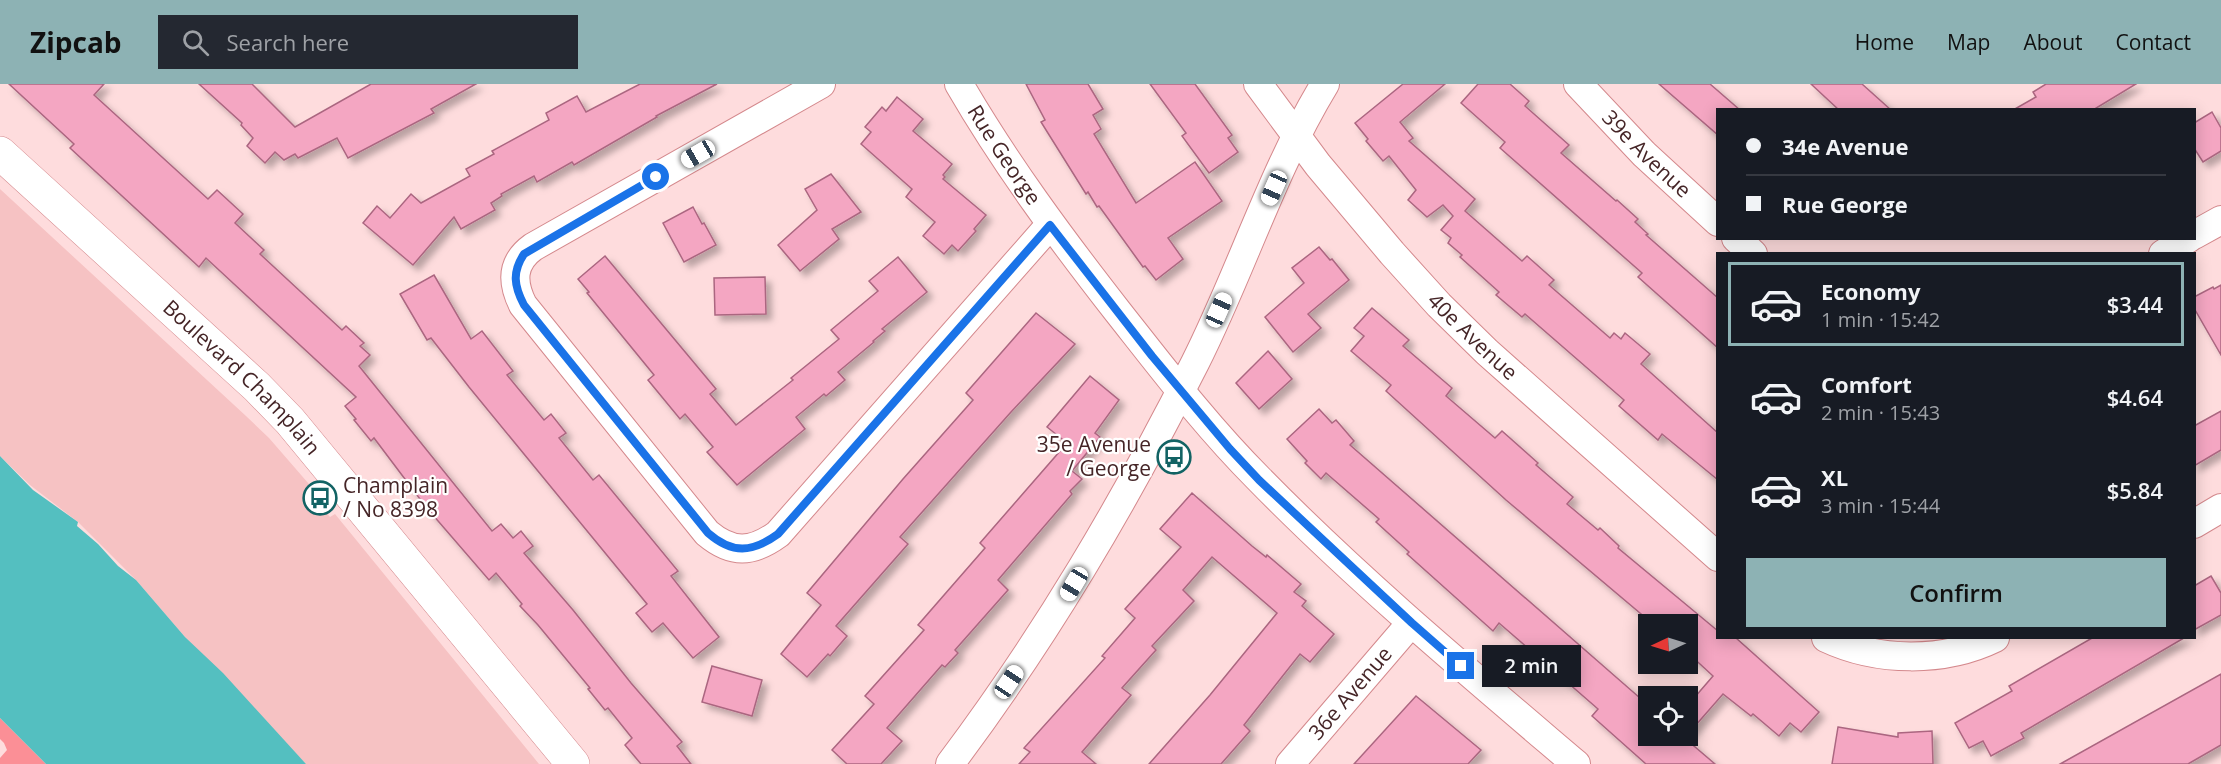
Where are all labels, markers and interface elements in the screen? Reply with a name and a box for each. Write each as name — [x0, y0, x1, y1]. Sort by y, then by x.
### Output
search box — [158, 15, 578, 69]
text: Zipcab — [30, 23, 122, 61]
icon: search — [179, 26, 212, 59]
text: Search here — [227, 27, 349, 57]
text: Home — [1855, 28, 1914, 56]
text: Map — [1947, 28, 1990, 56]
text: About — [2023, 28, 2083, 56]
text: Contact — [2116, 28, 2191, 56]
street label: Rue George — [962, 99, 1048, 210]
street label: 39e Avenue — [1597, 103, 1698, 204]
text: 34e Avenue — [1782, 131, 1908, 161]
car — [678, 137, 718, 171]
route start — [642, 163, 669, 190]
car — [1258, 168, 1290, 208]
text: Rue George — [1782, 189, 1908, 219]
text: Economy — [1821, 276, 1920, 306]
icon: car — [1749, 277, 1803, 331]
street label: 40e Avenue — [1422, 287, 1524, 386]
text: $3.44 — [2107, 289, 2163, 319]
car — [1203, 290, 1235, 330]
street label: Boulevard Champlain — [157, 293, 327, 460]
text: 1 min · 15:42 — [1821, 306, 1940, 333]
text: Comfort — [1821, 369, 1912, 399]
icon: car — [1749, 370, 1803, 424]
text: $4.64 — [2107, 382, 2163, 412]
text: 2 min · 15:43 — [1821, 399, 1940, 426]
place label: 35e Avenue / George — [1037, 430, 1151, 482]
bus stop icon: 35e Avenue / George — [1156, 439, 1192, 475]
text: XL — [1821, 462, 1848, 492]
icon: car — [1749, 463, 1803, 517]
place label: Champlain / No 8398 — [343, 471, 448, 523]
text: $5.84 — [2107, 475, 2163, 505]
bus stop icon: Champlain / No 8398 — [302, 480, 338, 516]
text: 3 min · 15:44 — [1821, 492, 1940, 519]
button: Confirm — [1746, 558, 2166, 627]
car — [1057, 564, 1091, 604]
north arrow — [1638, 614, 1698, 674]
map controls — [1638, 614, 1698, 746]
street label: 36e Avenue — [1302, 640, 1398, 745]
callout: 2 min — [1482, 645, 1581, 687]
route end — [1447, 652, 1474, 679]
text: 2 min — [1505, 652, 1559, 679]
car — [991, 662, 1027, 702]
button: locate — [1638, 686, 1698, 746]

